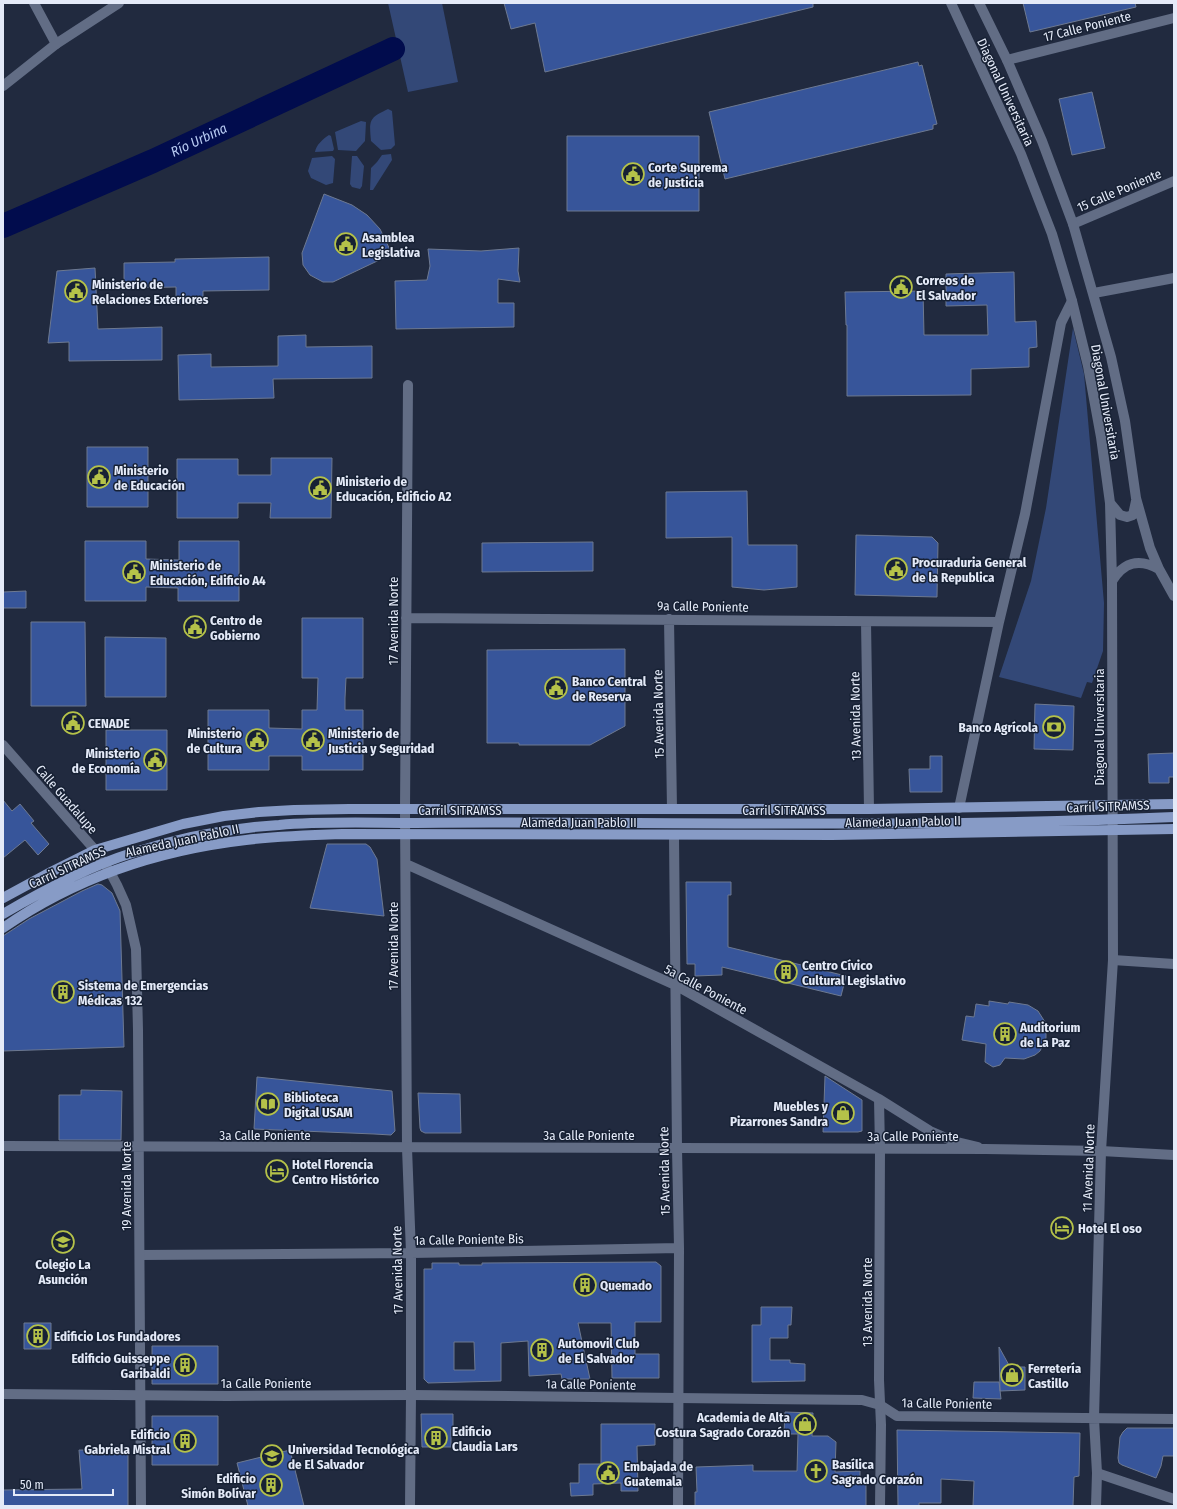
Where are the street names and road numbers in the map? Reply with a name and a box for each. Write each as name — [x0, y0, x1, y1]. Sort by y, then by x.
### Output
street label: 17 Calle Poniente — [1042, 8, 1132, 45]
street label: Diagonal Universitaria — [974, 36, 1037, 148]
street label: 15 Calle Poniente — [1075, 166, 1164, 215]
street label: Diagonal Universitaria — [1088, 343, 1123, 461]
street label: 17 Avenida Norte — [386, 577, 401, 665]
street label: 9a Calle Poniente — [657, 598, 749, 615]
street label: Diagonal Universitaria — [1092, 668, 1107, 786]
street label: 15 Avenida Norte — [650, 669, 667, 759]
street label: 13 Avenida Norte — [847, 671, 864, 761]
street label: Calle Guadalupe — [33, 762, 101, 837]
street label: Carril SITRAMSS — [1066, 798, 1150, 815]
street label: Carril SITRAMSS — [418, 803, 502, 818]
street label: Carril SITRAMSS — [742, 803, 826, 818]
street label: Alameda Juan Pablo II — [845, 813, 961, 830]
street label: Alameda Juan Pablo II — [521, 815, 637, 830]
street label: Alameda Juan Pablo II — [124, 821, 240, 860]
street label: Carril SITRAMSS — [26, 843, 108, 892]
street label: 17 Avenida Norte — [386, 902, 401, 990]
street label: 5a Calle Poniente — [662, 961, 750, 1018]
street label: 11 Avenida Norte — [1079, 1124, 1098, 1212]
street label: 15 Avenida Norte — [656, 1126, 673, 1216]
street label: 3a Calle Poniente — [219, 1128, 311, 1143]
street label: 3a Calle Poniente — [543, 1128, 635, 1143]
street label: 3a Calle Poniente — [867, 1129, 959, 1144]
street label: 19 Avenida Norte — [119, 1141, 134, 1231]
street label: 17 Avenida Norte — [389, 1226, 406, 1314]
street label: 1a Calle Poniente Bis — [414, 1231, 524, 1248]
street label: 13 Avenida Norte — [860, 1257, 875, 1347]
street label: 1a Calle Poniente — [221, 1376, 311, 1391]
street label: 1a Calle Poniente — [546, 1376, 636, 1393]
street label: 1a Calle Poniente — [902, 1395, 992, 1412]

